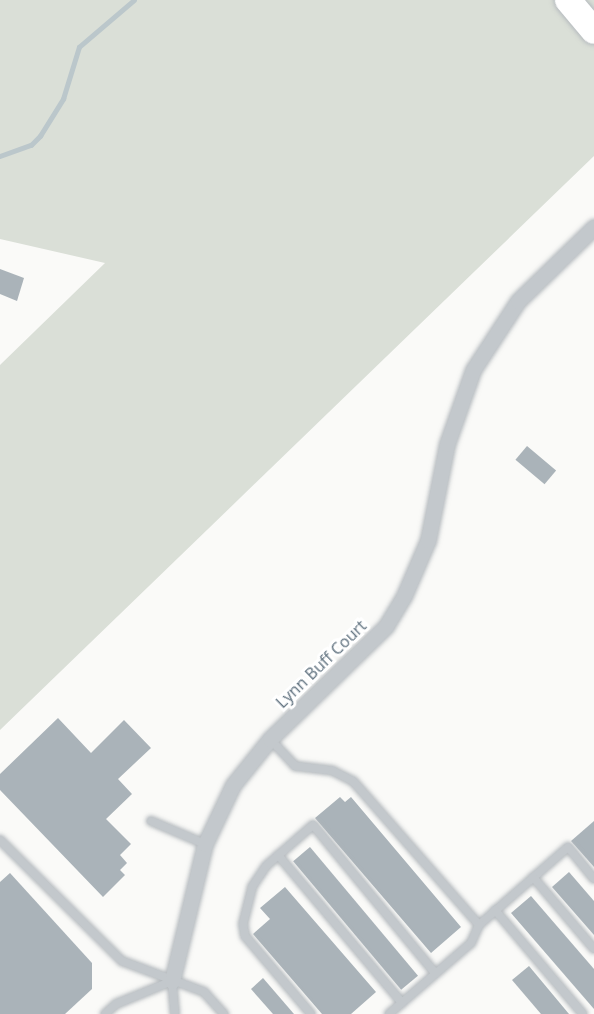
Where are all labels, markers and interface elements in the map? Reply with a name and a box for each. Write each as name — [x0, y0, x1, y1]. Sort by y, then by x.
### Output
street label: Lynn Buff Court — [272, 616, 370, 712]

